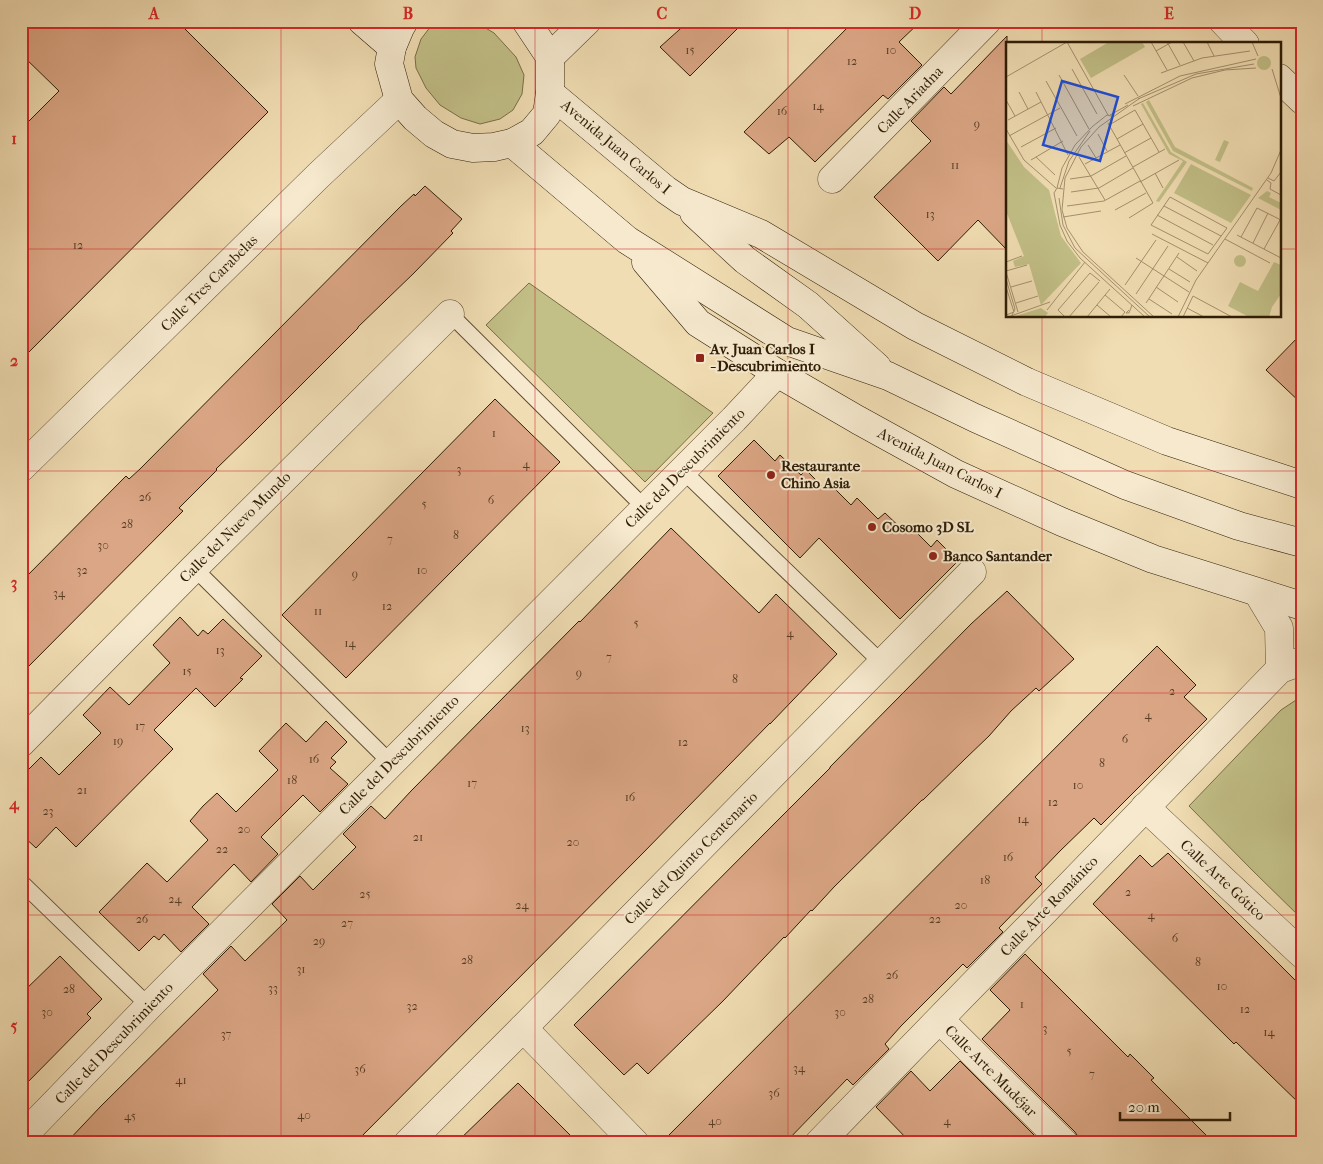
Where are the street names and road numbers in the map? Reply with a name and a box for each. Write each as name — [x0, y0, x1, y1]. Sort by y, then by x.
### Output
street label: Calle Ariadna — [873, 62, 947, 138]
street label: Avenida Juan Carlos I — [557, 95, 675, 198]
street label: Calle Tres Carabelas — [157, 230, 262, 335]
street label: Calle del Descubrimiento — [621, 404, 749, 532]
street label: Avenida Juan Carlos I — [874, 423, 1006, 502]
street label: Calle del Nuevo Mundo — [176, 467, 295, 586]
street label: Calle del Descubrimiento — [335, 691, 463, 819]
street label: Calle del Quinto Centenario — [621, 787, 762, 928]
street label: Calle Arte Gótico — [1177, 836, 1270, 924]
street label: Calle Arte Románico — [996, 852, 1102, 960]
street label: Calle del Descubrimiento — [51, 978, 177, 1108]
street label: Calle Arte Mudéjar — [941, 1021, 1041, 1121]

